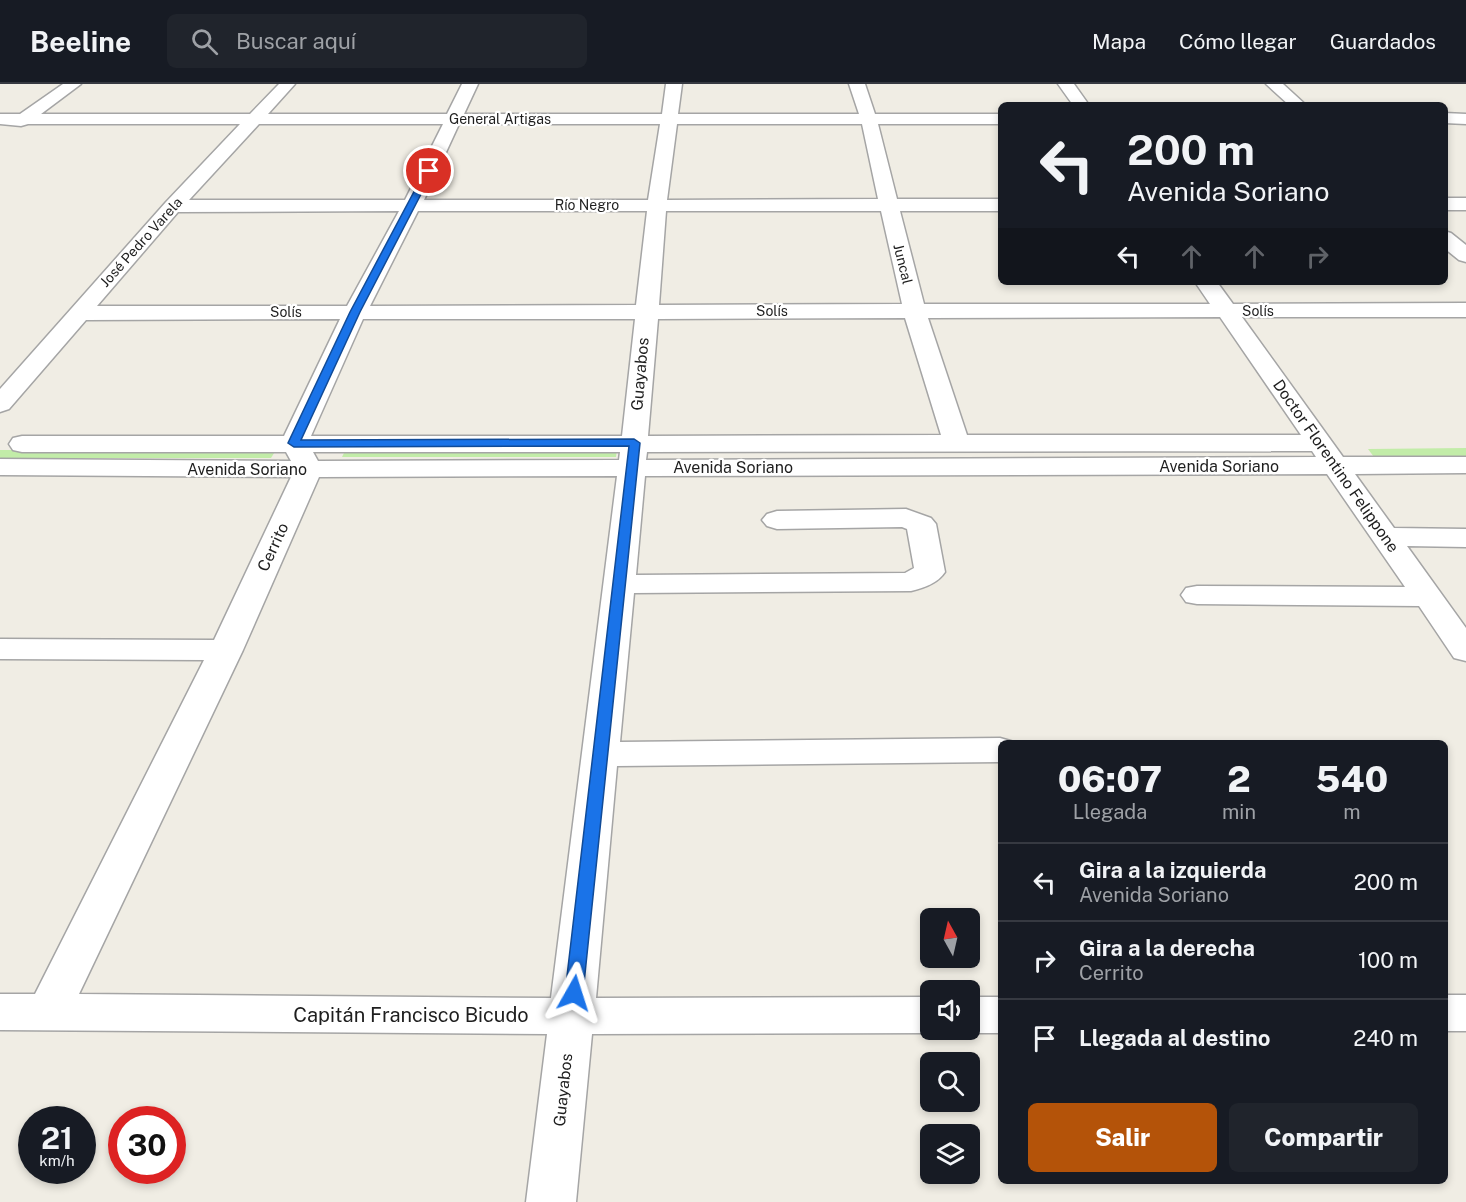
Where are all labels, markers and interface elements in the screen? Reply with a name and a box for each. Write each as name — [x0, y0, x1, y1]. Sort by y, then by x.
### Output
search box — [167, 14, 587, 68]
text: Beeline — [30, 25, 131, 58]
icon: search — [188, 25, 221, 58]
text: Buscar aquí — [236, 28, 356, 54]
text: Mapa — [1092, 29, 1146, 54]
text: Cómo llegar — [1179, 29, 1297, 54]
text: Guardados — [1330, 29, 1436, 54]
street label: General Artigas — [449, 111, 551, 127]
text: 200 m — [1127, 125, 1255, 174]
icon: left — [1028, 126, 1106, 204]
pin — [403, 145, 454, 196]
icon: arrive — [412, 154, 445, 187]
text: Avenida Soriano — [1127, 175, 1329, 207]
street label: José Pedro Varela — [97, 194, 185, 290]
street label: Río Negro — [555, 197, 619, 213]
icon: left — [1112, 240, 1145, 273]
icon: ahead — [1175, 240, 1208, 273]
icon: ahead — [1238, 240, 1271, 273]
icon: right — [1301, 240, 1334, 273]
street label: Juncal — [890, 242, 916, 286]
street label: Solís — [756, 303, 788, 319]
street label: Solís — [1242, 303, 1274, 319]
street label: Solís — [270, 304, 302, 320]
street label: Guayabos — [627, 337, 653, 411]
street label: Doctor Florentino Felippone — [1269, 376, 1403, 556]
street label: Avenida Soriano — [1159, 457, 1279, 476]
street label: Avenida Soriano — [673, 458, 793, 477]
street label: Avenida Soriano — [187, 460, 307, 479]
street label: Cerrito — [253, 520, 293, 574]
text: 06:07 — [1058, 758, 1162, 800]
text: 2 — [1227, 758, 1251, 800]
text: 540 — [1316, 758, 1388, 800]
text: Llegada — [1073, 800, 1147, 824]
text: min — [1222, 800, 1256, 824]
text: m — [1343, 800, 1361, 824]
text: Gira a la izquierda — [1079, 857, 1266, 883]
icon: left — [1028, 866, 1061, 899]
text: 200 m — [1354, 869, 1418, 895]
text: Avenida Soriano — [1079, 883, 1229, 907]
north arrow — [920, 908, 980, 968]
map controls — [920, 908, 980, 1184]
text: Gira a la derecha — [1079, 935, 1255, 961]
icon: right — [1028, 944, 1061, 977]
text: 100 m — [1358, 947, 1418, 973]
position arrow — [542, 961, 606, 1025]
text: Cerrito — [1079, 961, 1143, 985]
button: sound — [920, 980, 980, 1040]
street label: Capitán Francisco Bicudo — [293, 1003, 529, 1027]
icon: arrive — [1028, 1022, 1061, 1055]
text: Llegada al destino — [1079, 1025, 1270, 1051]
text: 240 m — [1353, 1025, 1418, 1051]
street label: Guayabos — [550, 1052, 576, 1128]
button: search — [920, 1052, 980, 1112]
button: Salir — [1028, 1103, 1217, 1172]
button: Compartir — [1229, 1103, 1418, 1172]
speed limit sign: 30 — [108, 1106, 186, 1184]
text: 21 — [41, 1120, 73, 1156]
button: layers — [920, 1124, 980, 1184]
text: km/h — [39, 1152, 75, 1169]

